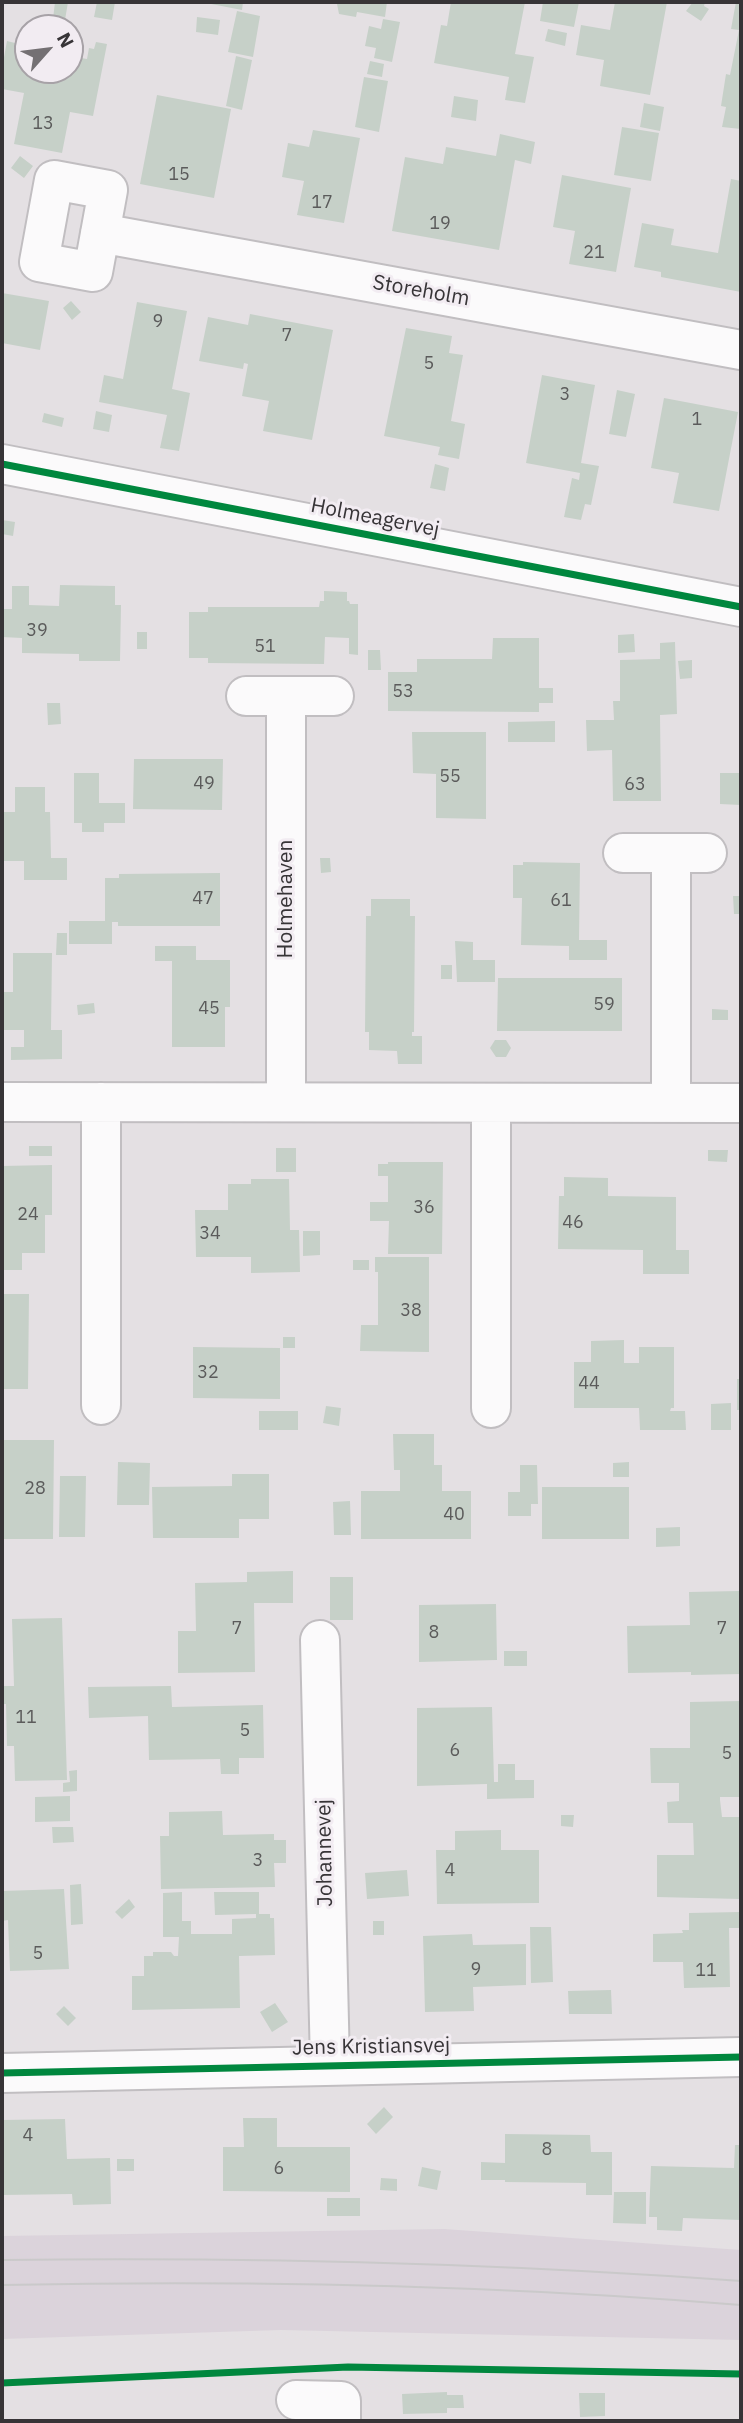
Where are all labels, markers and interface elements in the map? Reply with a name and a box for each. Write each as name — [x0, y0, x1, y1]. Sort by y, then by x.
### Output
north arrow — [14, 14, 84, 84]
text: N — [52, 28, 80, 52]
house number: 13 — [32, 113, 54, 135]
house number: 15 — [168, 164, 190, 186]
house number: 17 — [311, 192, 333, 214]
house number: 19 — [429, 213, 451, 235]
house number: 21 — [583, 242, 605, 264]
street label: Storeholm — [371, 270, 471, 312]
house number: 9 — [153, 311, 163, 333]
house number: 7 — [282, 325, 292, 347]
house number: 5 — [424, 353, 434, 375]
house number: 3 — [560, 384, 570, 406]
house number: 1 — [692, 409, 702, 431]
street label: Holmeagervej — [308, 493, 442, 543]
house number: 39 — [26, 620, 48, 642]
house number: 51 — [254, 636, 276, 658]
house number: 53 — [392, 681, 414, 703]
house number: 55 — [439, 766, 461, 788]
house number: 49 — [193, 773, 215, 795]
house number: 63 — [624, 774, 646, 796]
street label: Holmehaven — [273, 840, 299, 958]
house number: 47 — [192, 888, 214, 910]
house number: 61 — [550, 890, 572, 912]
house number: 59 — [593, 994, 615, 1016]
house number: 45 — [198, 998, 220, 1020]
house number: 36 — [413, 1197, 435, 1219]
house number: 24 — [17, 1204, 39, 1226]
house number: 46 — [562, 1212, 584, 1234]
house number: 34 — [199, 1223, 221, 1245]
house number: 38 — [400, 1300, 422, 1322]
house number: 32 — [197, 1362, 219, 1384]
house number: 44 — [578, 1373, 600, 1395]
house number: 28 — [24, 1478, 46, 1500]
house number: 40 — [443, 1504, 465, 1526]
house number: 7 — [232, 1618, 242, 1640]
house number: 7 — [717, 1618, 727, 1640]
house number: 8 — [429, 1622, 439, 1644]
house number: 11 — [15, 1707, 37, 1729]
house number: 5 — [240, 1720, 250, 1742]
house number: 6 — [450, 1740, 460, 1762]
house number: 5 — [722, 1743, 732, 1765]
street label: Johannevej — [311, 1799, 339, 1907]
house number: 3 — [253, 1850, 263, 1872]
house number: 4 — [445, 1860, 455, 1882]
house number: 5 — [33, 1943, 43, 1965]
house number: 9 — [471, 1959, 481, 1981]
house number: 11 — [695, 1960, 717, 1982]
street label: Jens Kristiansvej — [292, 2033, 450, 2061]
house number: 4 — [23, 2125, 33, 2147]
house number: 8 — [542, 2139, 552, 2161]
house number: 6 — [274, 2158, 284, 2180]

